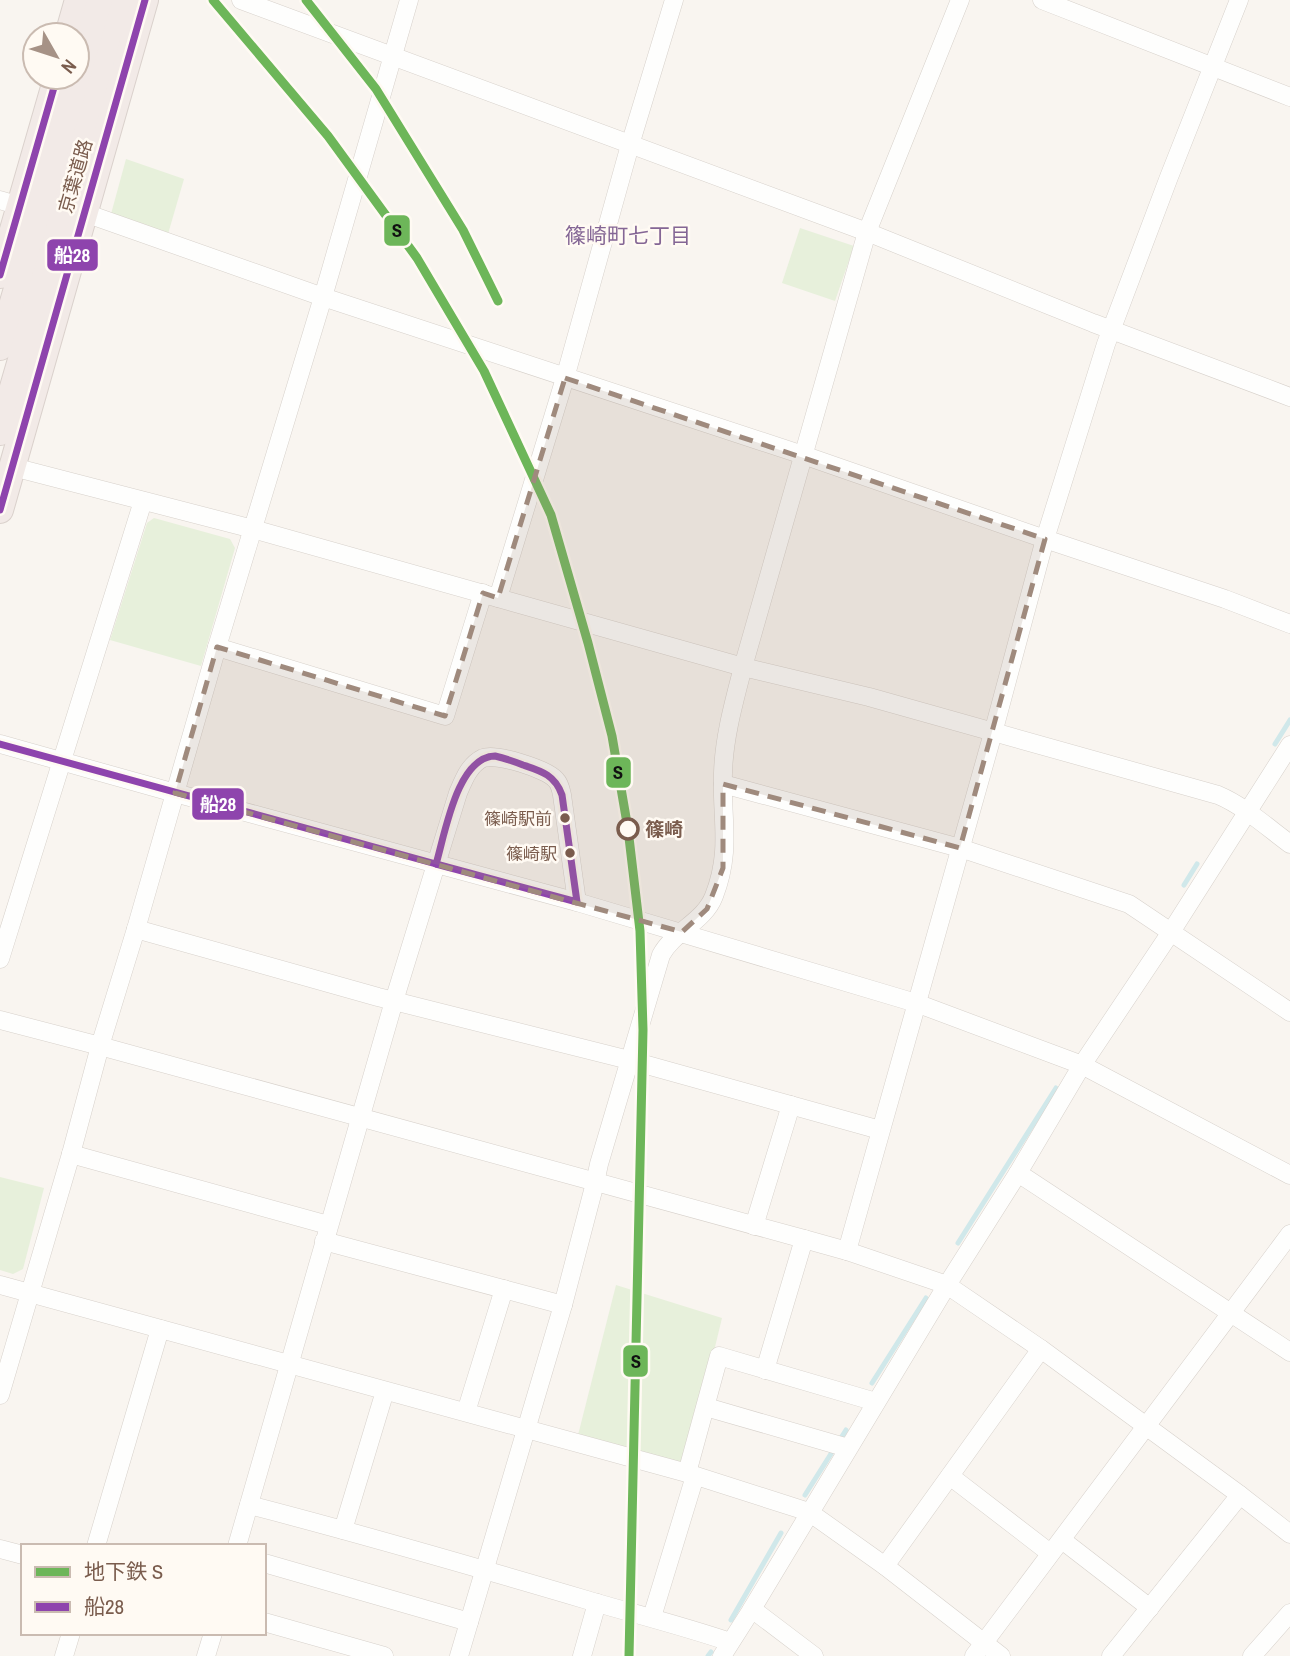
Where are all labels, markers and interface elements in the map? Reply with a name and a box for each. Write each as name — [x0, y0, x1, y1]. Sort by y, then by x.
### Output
north arrow — [21, 21, 91, 91]
text: N — [56, 54, 83, 79]
street label: 京葉道路 — [52, 136, 98, 216]
line badge: S — [383, 214, 411, 247]
text: S — [392, 217, 402, 243]
district label: 篠崎町七丁目 — [565, 221, 691, 250]
line badge: 船28 — [46, 238, 99, 272]
text: 船28 — [54, 242, 91, 268]
line badge: S — [605, 756, 632, 789]
text: S — [613, 759, 623, 785]
line badge: 船28 — [191, 787, 245, 821]
text: 船28 — [200, 791, 237, 817]
place label: 篠崎駅前 — [484, 807, 552, 830]
marker: 篠崎駅前 — [558, 811, 572, 825]
place label: 篠崎 — [645, 816, 683, 842]
marker: 篠崎 — [617, 818, 639, 840]
place label: 篠崎駅 — [506, 842, 557, 865]
marker: 篠崎駅 — [563, 846, 577, 860]
line badge: S — [622, 1344, 649, 1378]
text: S — [631, 1348, 641, 1374]
legend — [21, 1544, 266, 1635]
text: 地下鉄 S — [84, 1557, 163, 1586]
text: 船28 — [84, 1592, 124, 1621]

